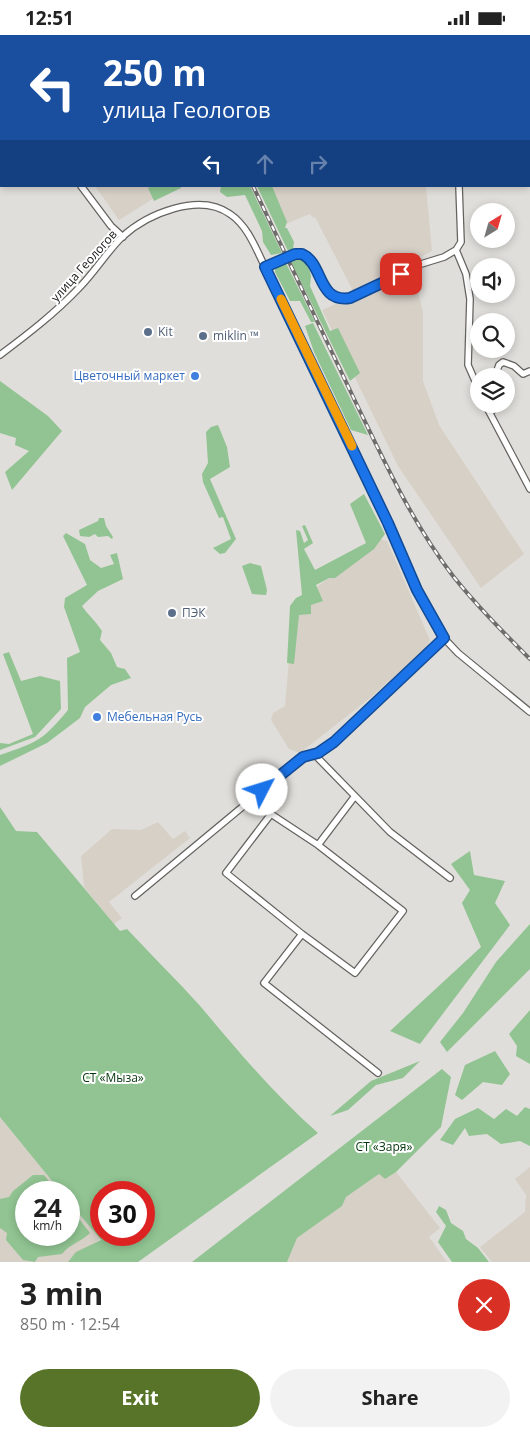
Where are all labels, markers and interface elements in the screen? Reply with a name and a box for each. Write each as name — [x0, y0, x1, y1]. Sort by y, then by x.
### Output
text: 12:51 — [25, 5, 74, 31]
text: 250 m — [103, 49, 207, 96]
icon: left — [20, 55, 85, 120]
text: улица Геологов — [103, 94, 271, 124]
icon: left — [198, 150, 226, 178]
icon: ahead — [251, 150, 279, 178]
icon: right — [304, 150, 332, 178]
north arrow — [470, 203, 515, 247]
map controls — [470, 203, 515, 413]
street label: улица Геологов — [47, 226, 121, 305]
pin — [380, 253, 422, 295]
button: sound — [470, 258, 515, 303]
icon: arrive — [387, 260, 415, 288]
button: search — [470, 313, 515, 358]
place label: Kit — [158, 323, 173, 340]
marker: Kit — [142, 326, 154, 338]
place label: miklin ™ — [213, 327, 259, 344]
marker: miklin ™ — [197, 330, 209, 342]
place label: Цветочный маркет — [73, 367, 185, 384]
button: layers — [470, 368, 515, 413]
marker: Цветочный маркет — [189, 370, 201, 382]
place label: ПЭК — [182, 604, 206, 621]
marker: ПЭК — [166, 607, 178, 619]
place label: Мебельная Русь — [107, 708, 202, 725]
marker: Мебельная Русь — [91, 711, 103, 723]
position arrow — [235, 763, 287, 815]
park label: СТ «Мыза» — [82, 1069, 144, 1086]
park label: СТ «Заря» — [356, 1138, 412, 1155]
speed limit sign: 30 — [90, 1181, 155, 1246]
text: 24 — [33, 1190, 62, 1224]
text: km/h — [33, 1217, 62, 1234]
text: 3 min — [20, 1273, 103, 1314]
button: close — [458, 1279, 510, 1331]
text: 850 m · 12:54 — [20, 1313, 120, 1335]
button: Exit — [20, 1369, 260, 1427]
button: Share — [270, 1369, 510, 1427]

